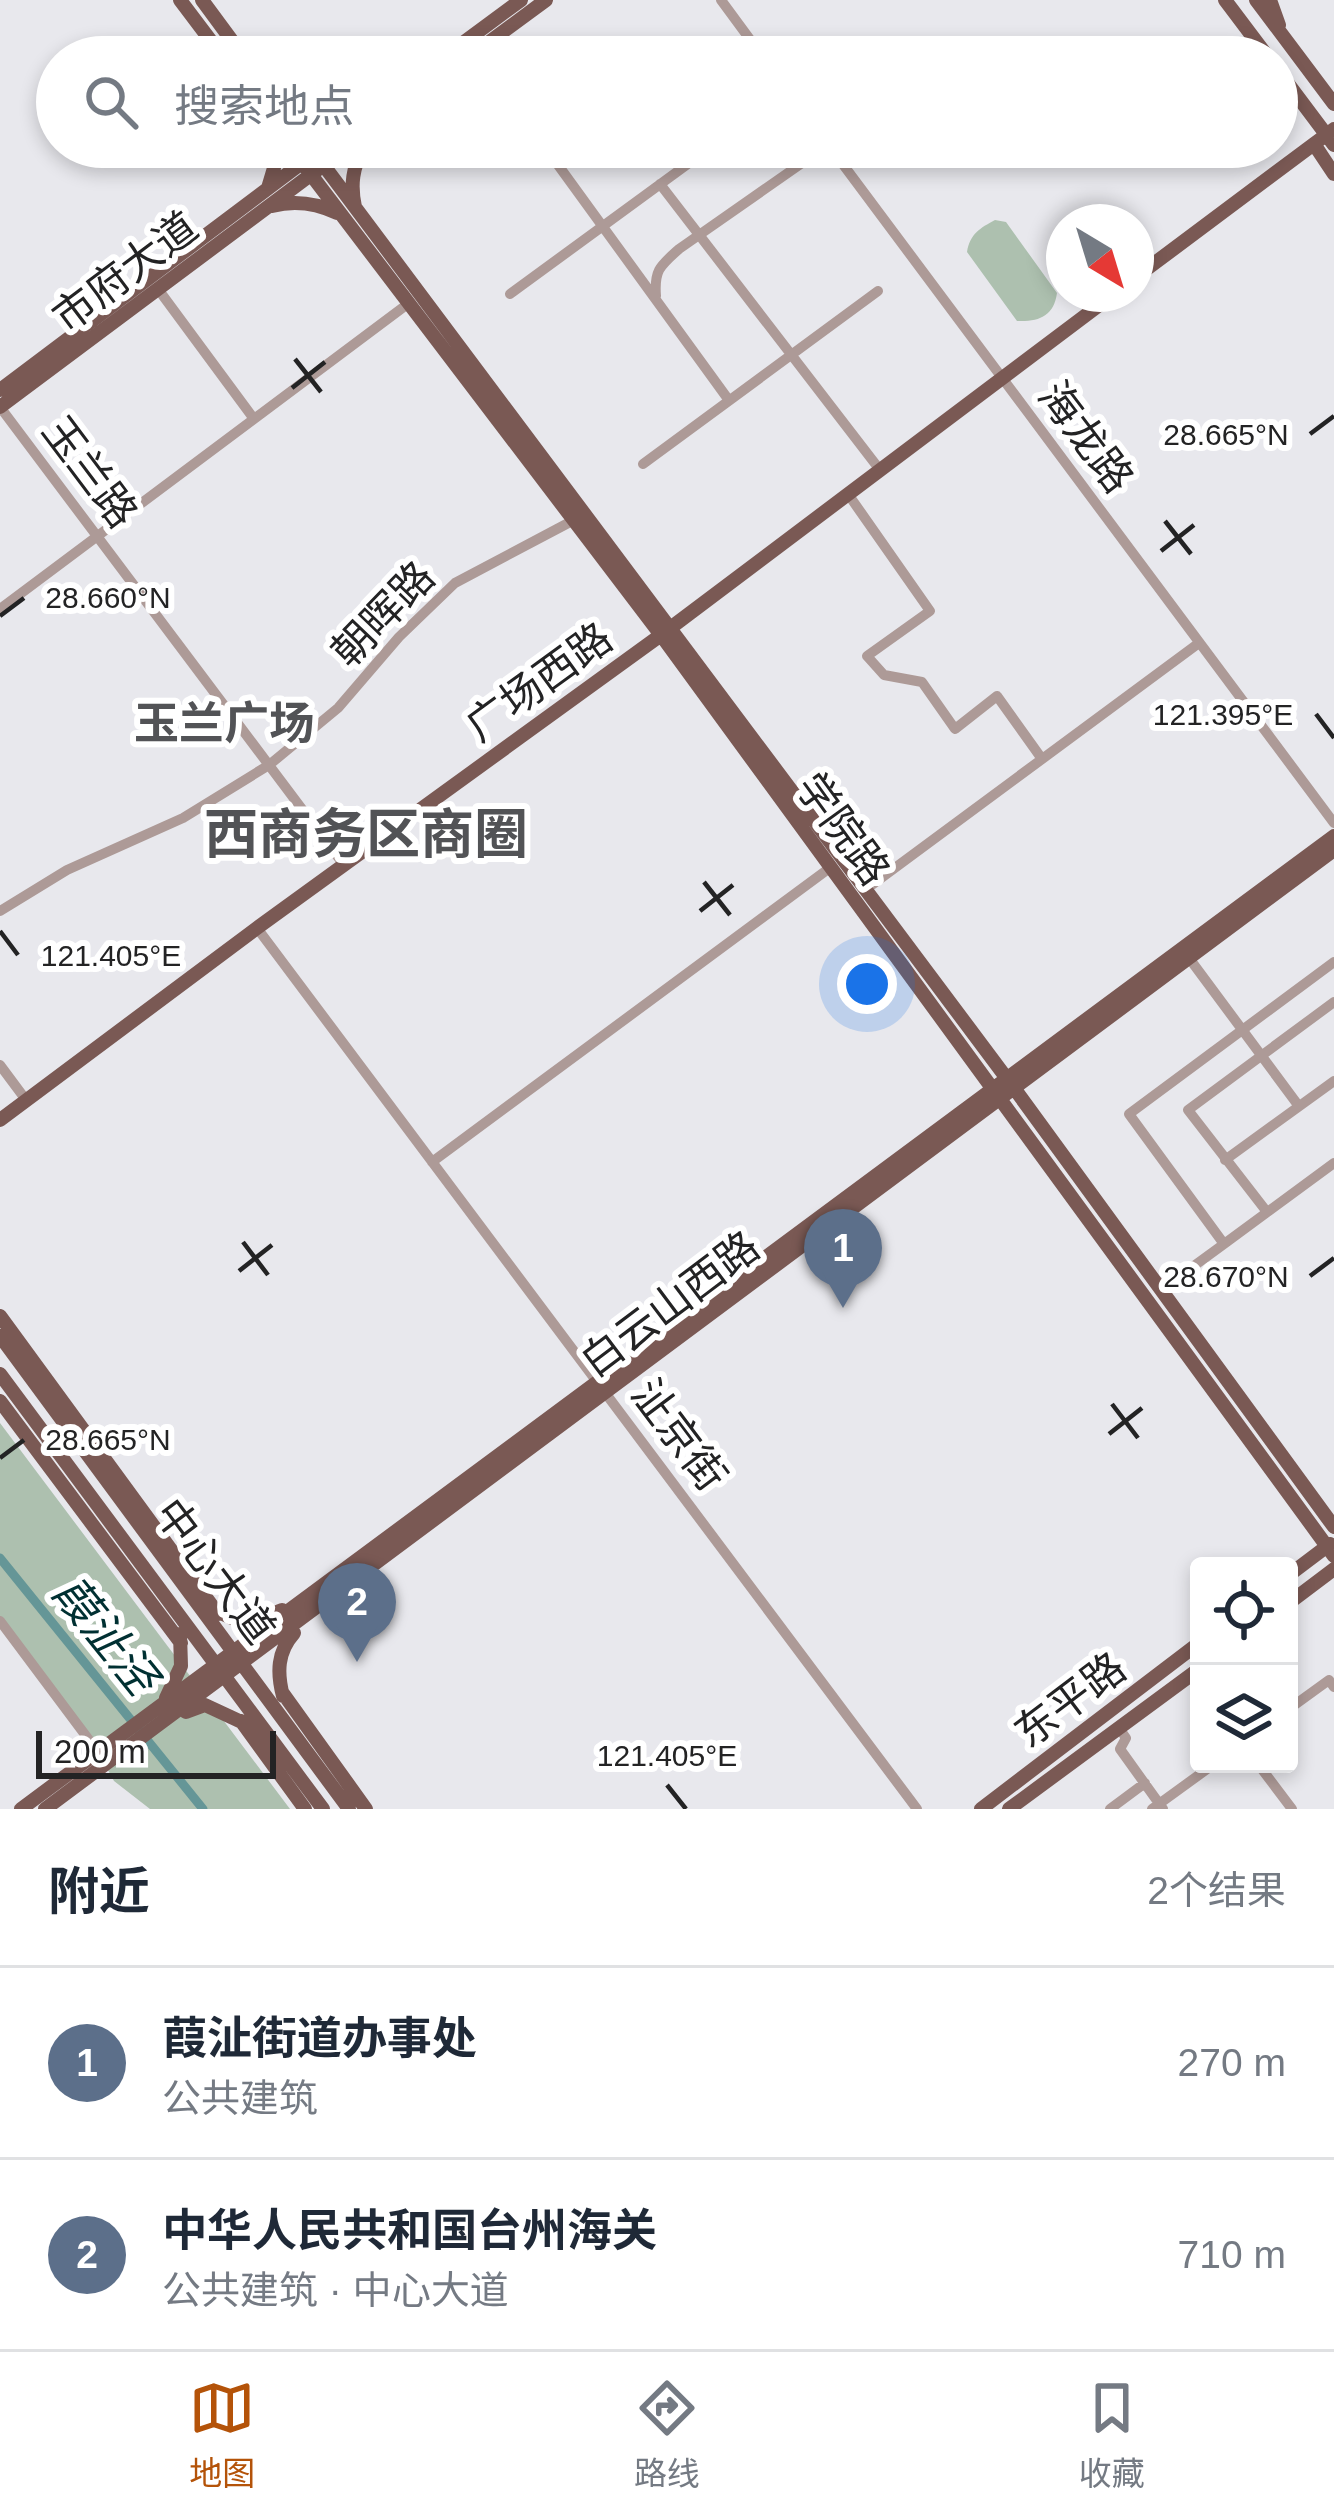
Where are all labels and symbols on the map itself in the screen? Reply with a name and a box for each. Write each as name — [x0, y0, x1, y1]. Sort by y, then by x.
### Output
street label: 市府大道 — [44, 203, 206, 341]
north arrow — [1046, 204, 1154, 312]
street label: 海龙路 — [1029, 373, 1143, 501]
street label: 玉兰路 — [33, 408, 147, 536]
text: 28.665°N — [1163, 418, 1289, 451]
street label: 朝晖路 — [322, 552, 444, 676]
text: 28.660°N — [45, 581, 171, 614]
street label: 广场西路 — [457, 614, 621, 750]
district label: 玉兰广场 — [134, 698, 314, 749]
text: 121.395°E — [1153, 698, 1293, 731]
street label: 学院路 — [787, 764, 899, 894]
district label: 西商务区商圈 — [204, 804, 528, 864]
text: 121.405°E — [41, 939, 181, 972]
your location — [837, 954, 897, 1014]
pin: 1 — [804, 1209, 882, 1308]
street label: 白云山西路 — [572, 1222, 768, 1386]
text: 28.670°N — [1163, 1260, 1289, 1293]
street label: 沚京街 — [622, 1371, 736, 1499]
text: 28.665°N — [45, 1423, 171, 1456]
street label: 中心大道 — [146, 1490, 284, 1652]
pin: 2 — [318, 1563, 396, 1662]
water label: 葭沚泾 — [43, 1566, 170, 1707]
street label: 东平路 — [1006, 1643, 1134, 1757]
scale bar — [36, 1725, 276, 1778]
text: 121.405°E — [597, 1739, 737, 1772]

